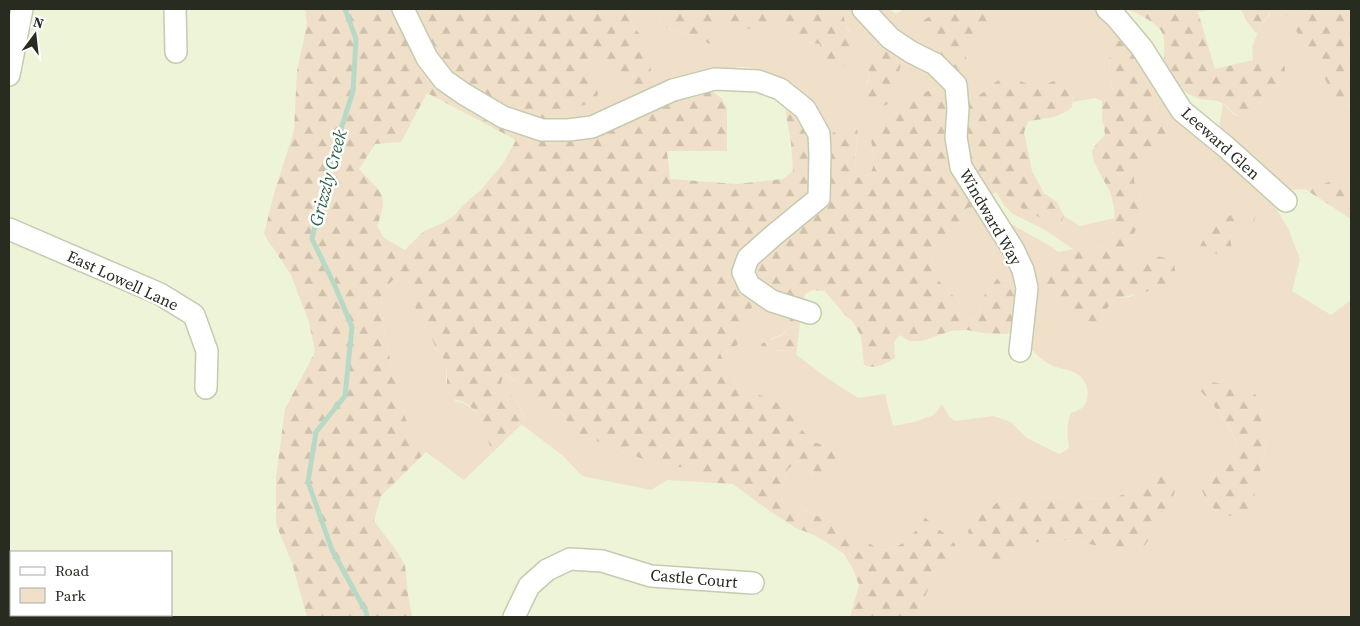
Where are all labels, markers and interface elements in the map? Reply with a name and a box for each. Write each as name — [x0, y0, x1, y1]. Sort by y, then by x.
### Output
north arrow — [10, 10, 60, 60]
text: N — [31, 11, 46, 33]
street label: Leeward Glen — [1177, 102, 1265, 184]
water label: Grizzly Creek — [303, 126, 353, 229]
street label: Windward Way — [955, 165, 1028, 270]
street label: East Lowell Lane — [64, 245, 182, 315]
legend — [10, 551, 172, 616]
text: Road — [55, 560, 89, 581]
street label: Castle Court — [650, 563, 739, 593]
text: Park — [55, 585, 87, 606]

